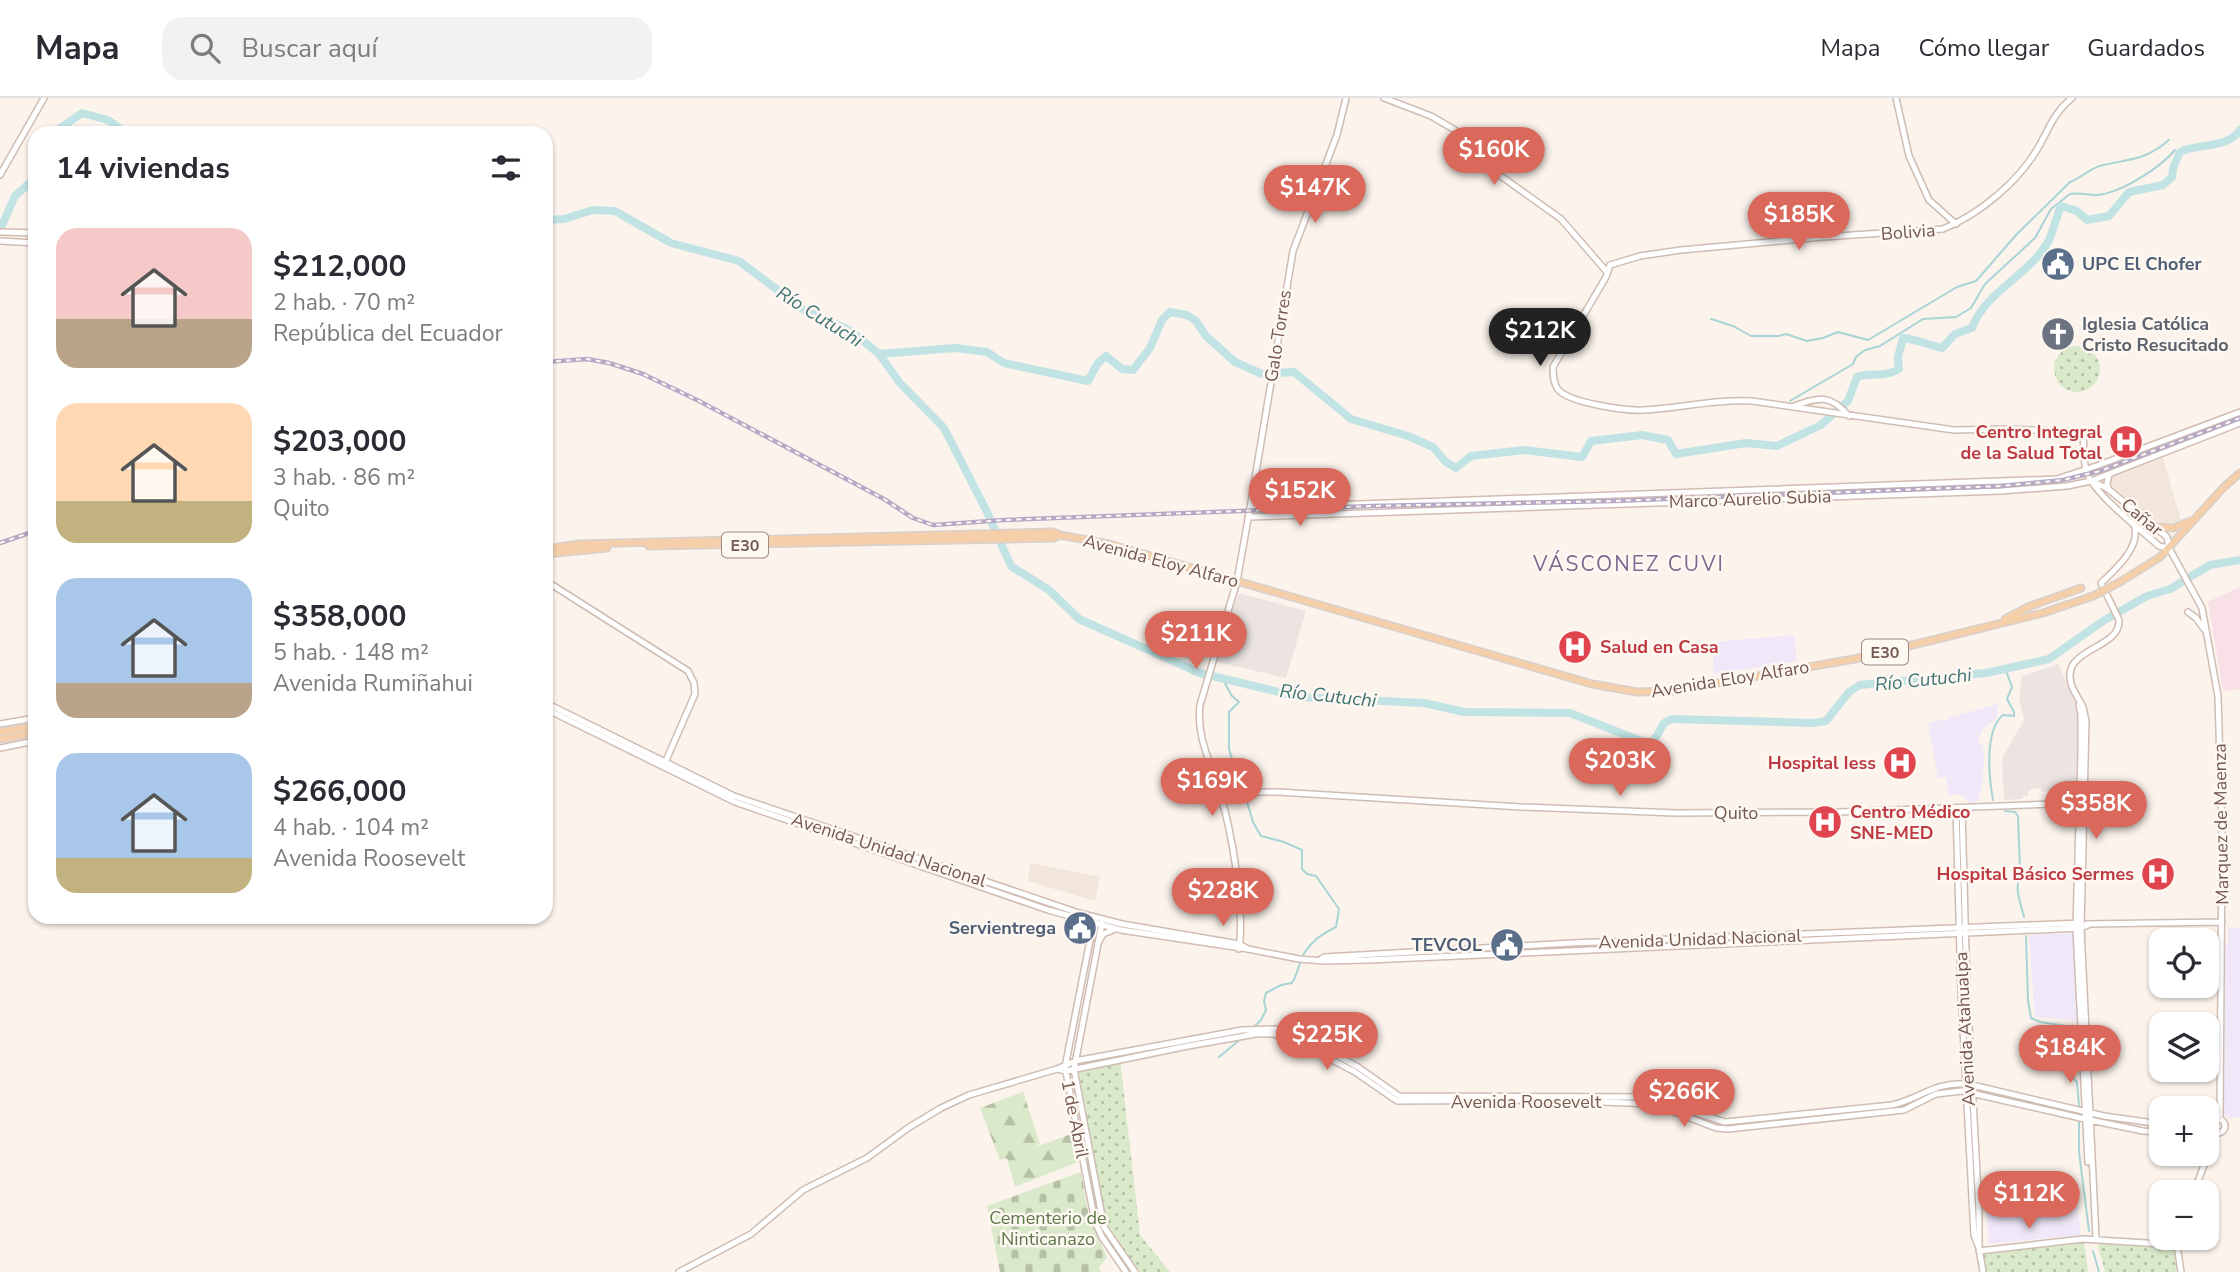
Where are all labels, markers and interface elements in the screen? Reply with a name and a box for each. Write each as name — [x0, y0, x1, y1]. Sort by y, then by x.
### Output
search box — [162, 17, 652, 80]
text: Mapa — [35, 26, 120, 71]
icon: search — [186, 29, 224, 67]
text: Buscar aquí — [242, 31, 377, 66]
text: Mapa — [1820, 32, 1880, 64]
text: Cómo llegar — [1918, 32, 2049, 64]
text: Guardados — [2087, 32, 2205, 64]
pin: $160K — [1445, 127, 1543, 187]
text: $160K — [1459, 134, 1529, 165]
text: 14 viviendas — [56, 148, 230, 189]
icon: filters — [487, 149, 525, 187]
pin: $147K — [1266, 166, 1364, 225]
text: $147K — [1280, 172, 1350, 203]
pin: $185K — [1750, 192, 1848, 252]
text: $185K — [1764, 199, 1834, 230]
street label: Bolivia — [1880, 218, 1936, 246]
public building icon: UPC El Chofer — [2039, 245, 2077, 283]
text: $212,000 — [273, 246, 406, 287]
place label: UPC El Chofer — [2082, 252, 2202, 276]
icon: home — [112, 256, 196, 340]
water label: Río Cutuchi — [771, 280, 868, 354]
text: 2 hab. · 70 m² — [273, 287, 415, 318]
street label: Galo Torres — [1259, 288, 1297, 384]
pin: $212K — [1491, 308, 1589, 368]
place label: Iglesia Católica Cristo Resucitado — [2082, 312, 2229, 357]
text: $212K — [1505, 315, 1575, 346]
church icon: Iglesia Católica Cristo Resucitado — [2039, 315, 2077, 353]
text: República del Ecuador — [273, 318, 503, 349]
place label: Centro Integral de la Salud Total — [1961, 420, 2102, 465]
text: $203,000 — [273, 421, 406, 462]
hospital icon: Centro Integral de la Salud Total — [2107, 423, 2145, 461]
icon: home — [112, 431, 196, 515]
text: 3 hab. · 86 m² — [273, 462, 415, 493]
pin: $152K — [1251, 468, 1349, 528]
text: $152K — [1265, 475, 1335, 506]
street label: Marco Aurelio Subia — [1668, 484, 1832, 514]
text: Quito — [273, 493, 330, 524]
street label: Cañar — [2116, 493, 2168, 542]
street label: Avenida Eloy Alfaro — [1081, 529, 1241, 593]
road number: E30 — [722, 532, 768, 558]
district label: VÁSCONEZ CUVI — [1532, 550, 1725, 578]
text: $358,000 — [273, 596, 406, 637]
icon: home — [112, 606, 196, 690]
pin: $211K — [1147, 612, 1245, 671]
text: $211K — [1161, 618, 1231, 649]
hospital icon: Salud en Casa — [1556, 628, 1594, 666]
place label: Salud en Casa — [1600, 635, 1719, 659]
text: 5 hab. · 148 m² — [273, 637, 429, 668]
road number: E30 — [1862, 639, 1908, 664]
street label: Avenida Eloy Alfaro — [1649, 655, 1811, 703]
water label: Río Cutuchi — [1873, 662, 1973, 698]
text: Avenida Rumiñahui — [273, 668, 473, 699]
water label: Río Cutuchi — [1278, 678, 1378, 714]
pin: $203K — [1571, 738, 1669, 798]
street label: Marquez de Maenza — [2208, 743, 2234, 905]
hospital icon: Hospital Iess — [1881, 744, 1919, 782]
text: $203K — [1585, 745, 1655, 776]
place label: Hospital Iess — [1768, 751, 1876, 775]
pin: $169K — [1163, 758, 1261, 818]
text: $169K — [1177, 765, 1247, 796]
text: $266,000 — [273, 771, 406, 812]
icon: home — [112, 781, 196, 865]
pin: $358K — [2047, 782, 2145, 841]
text: $358K — [2061, 788, 2131, 819]
place label: Centro Médico SNE-MED — [1850, 800, 1970, 845]
street label: Quito — [1714, 801, 1758, 825]
hospital icon: Centro Médico SNE-MED — [1806, 803, 1844, 841]
street label: Avenida Unidad Nacional — [788, 807, 990, 893]
text: 4 hab. · 104 m² — [273, 812, 429, 843]
text: Avenida Roosevelt — [273, 843, 465, 874]
hospital icon: Hospital Básico Sermes — [2139, 855, 2177, 893]
place label: Hospital Básico Sermes — [1937, 862, 2134, 886]
pin: $228K — [1174, 868, 1272, 928]
text: $228K — [1188, 875, 1258, 906]
public building icon: Servientrega — [1061, 909, 1099, 947]
place label: Servientrega — [949, 916, 1056, 940]
street label: Avenida Unidad Nacional — [1598, 923, 1803, 955]
public building icon: TEVCOL — [1488, 926, 1526, 964]
map controls — [2149, 928, 2219, 1250]
button: locate — [2149, 928, 2219, 998]
place label: TEVCOL — [1412, 933, 1482, 957]
street label: Avenida Atahualpa — [1949, 951, 1981, 1107]
pin: $225K — [1278, 1012, 1376, 1072]
button: layers — [2149, 1012, 2219, 1082]
text: $225K — [1292, 1019, 1362, 1050]
pin: $184K — [2021, 1026, 2119, 1085]
text: $184K — [2035, 1032, 2105, 1063]
pin: $266K — [1635, 1070, 1733, 1129]
text: $266K — [1649, 1076, 1719, 1107]
street label: 1 de Abril — [1056, 1078, 1095, 1161]
street label: Avenida Roosevelt — [1451, 1090, 1602, 1114]
button: + — [2149, 1096, 2219, 1166]
pin: $112K — [1980, 1172, 2078, 1231]
text: $112K — [1994, 1178, 2064, 1209]
button: − — [2149, 1180, 2219, 1250]
park label: Cementerio de Ninticanazo — [989, 1206, 1107, 1251]

